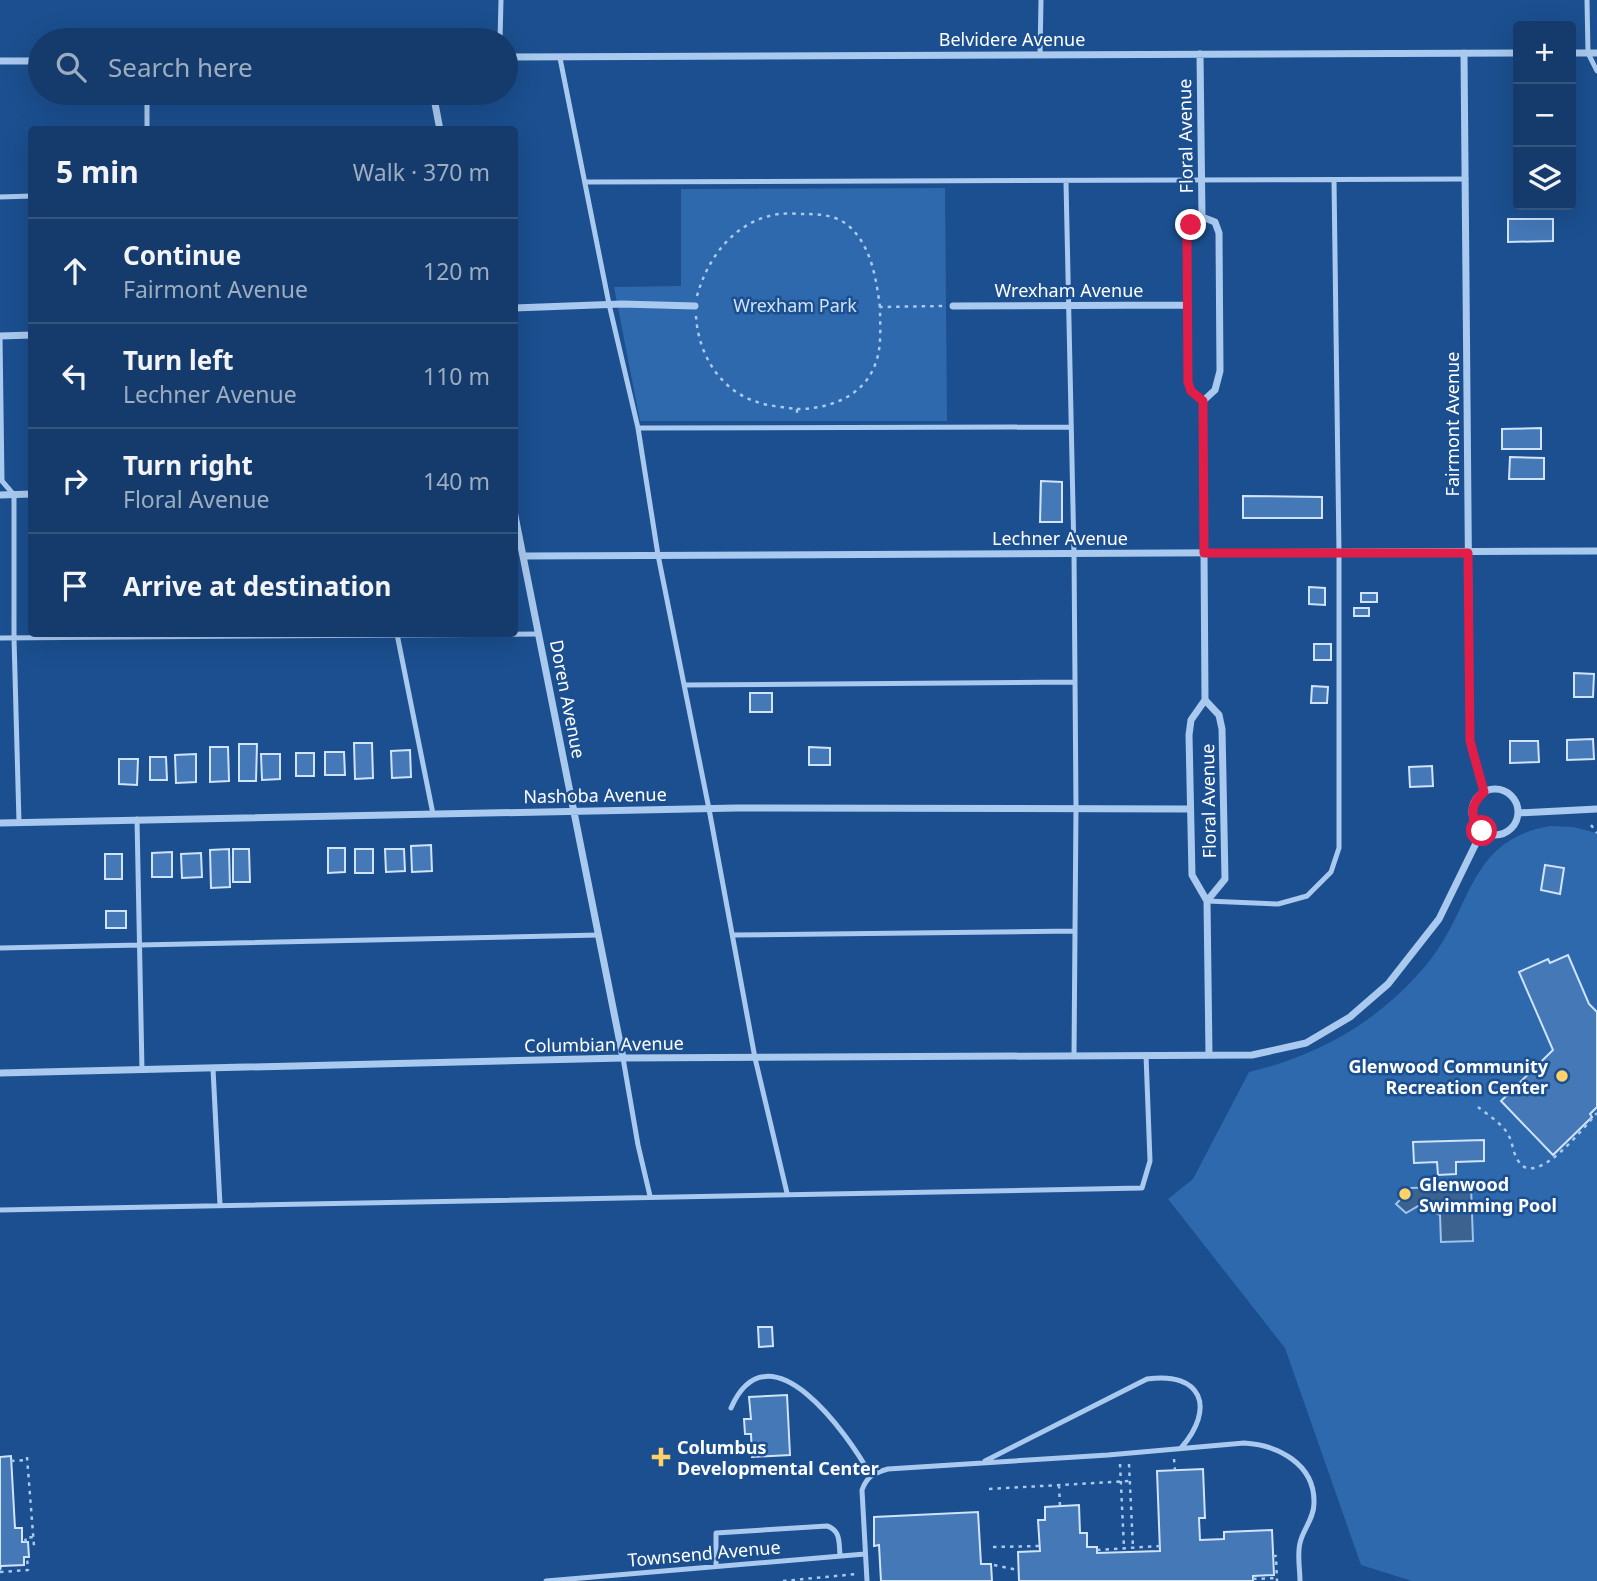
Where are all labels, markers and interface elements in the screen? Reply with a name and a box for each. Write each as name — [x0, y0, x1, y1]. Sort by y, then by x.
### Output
map controls — [1513, 21, 1576, 210]
button: + — [1513, 21, 1576, 84]
street label: Belvidere Avenue — [939, 27, 1085, 51]
search box — [28, 28, 518, 105]
icon: search — [52, 48, 90, 86]
text: Search here — [108, 49, 253, 85]
street label: Floral Avenue — [1172, 79, 1198, 193]
button: − — [1513, 84, 1576, 147]
button: layers — [1513, 147, 1576, 210]
text: 5 min — [56, 151, 139, 192]
text: Walk · 370 m — [353, 156, 490, 188]
route end — [1175, 209, 1206, 240]
text: Continue — [123, 237, 241, 273]
icon: ahead — [56, 252, 94, 290]
text: 120 m — [423, 255, 490, 287]
text: Fairmont Avenue — [123, 273, 308, 305]
street label: Wrexham Avenue — [995, 278, 1143, 302]
park label: Wrexham Park — [733, 293, 857, 317]
text: Turn left — [123, 342, 234, 378]
street label: Fairmont Avenue — [1440, 352, 1464, 496]
icon: left — [56, 357, 94, 395]
text: 110 m — [423, 360, 490, 392]
text: Lechner Avenue — [123, 378, 297, 410]
text: Turn right — [123, 447, 253, 483]
icon: right — [56, 462, 94, 500]
text: 140 m — [423, 465, 490, 497]
text: Floral Avenue — [123, 483, 269, 515]
street label: Lechner Avenue — [992, 526, 1128, 550]
icon: arrive — [56, 567, 94, 605]
text: Arrive at destination — [123, 568, 392, 604]
street label: Doren Avenue — [545, 638, 591, 760]
street label: Floral Avenue — [1195, 744, 1221, 858]
street label: Nashoba Avenue — [523, 782, 667, 808]
route start — [1466, 815, 1497, 846]
street label: Columbian Avenue — [524, 1031, 684, 1057]
place label: Glenwood Community Recreation Center — [1348, 1054, 1549, 1099]
marker: Glenwood Community Recreation Center — [1554, 1068, 1570, 1084]
place label: Glenwood Swimming Pool — [1419, 1172, 1557, 1217]
marker: Glenwood Swimming Pool — [1397, 1186, 1413, 1202]
place label: Columbus Developmental Center — [677, 1435, 879, 1480]
marker: Columbus Developmental Center — [651, 1447, 671, 1467]
street label: Townsend Avenue — [627, 1534, 781, 1572]

